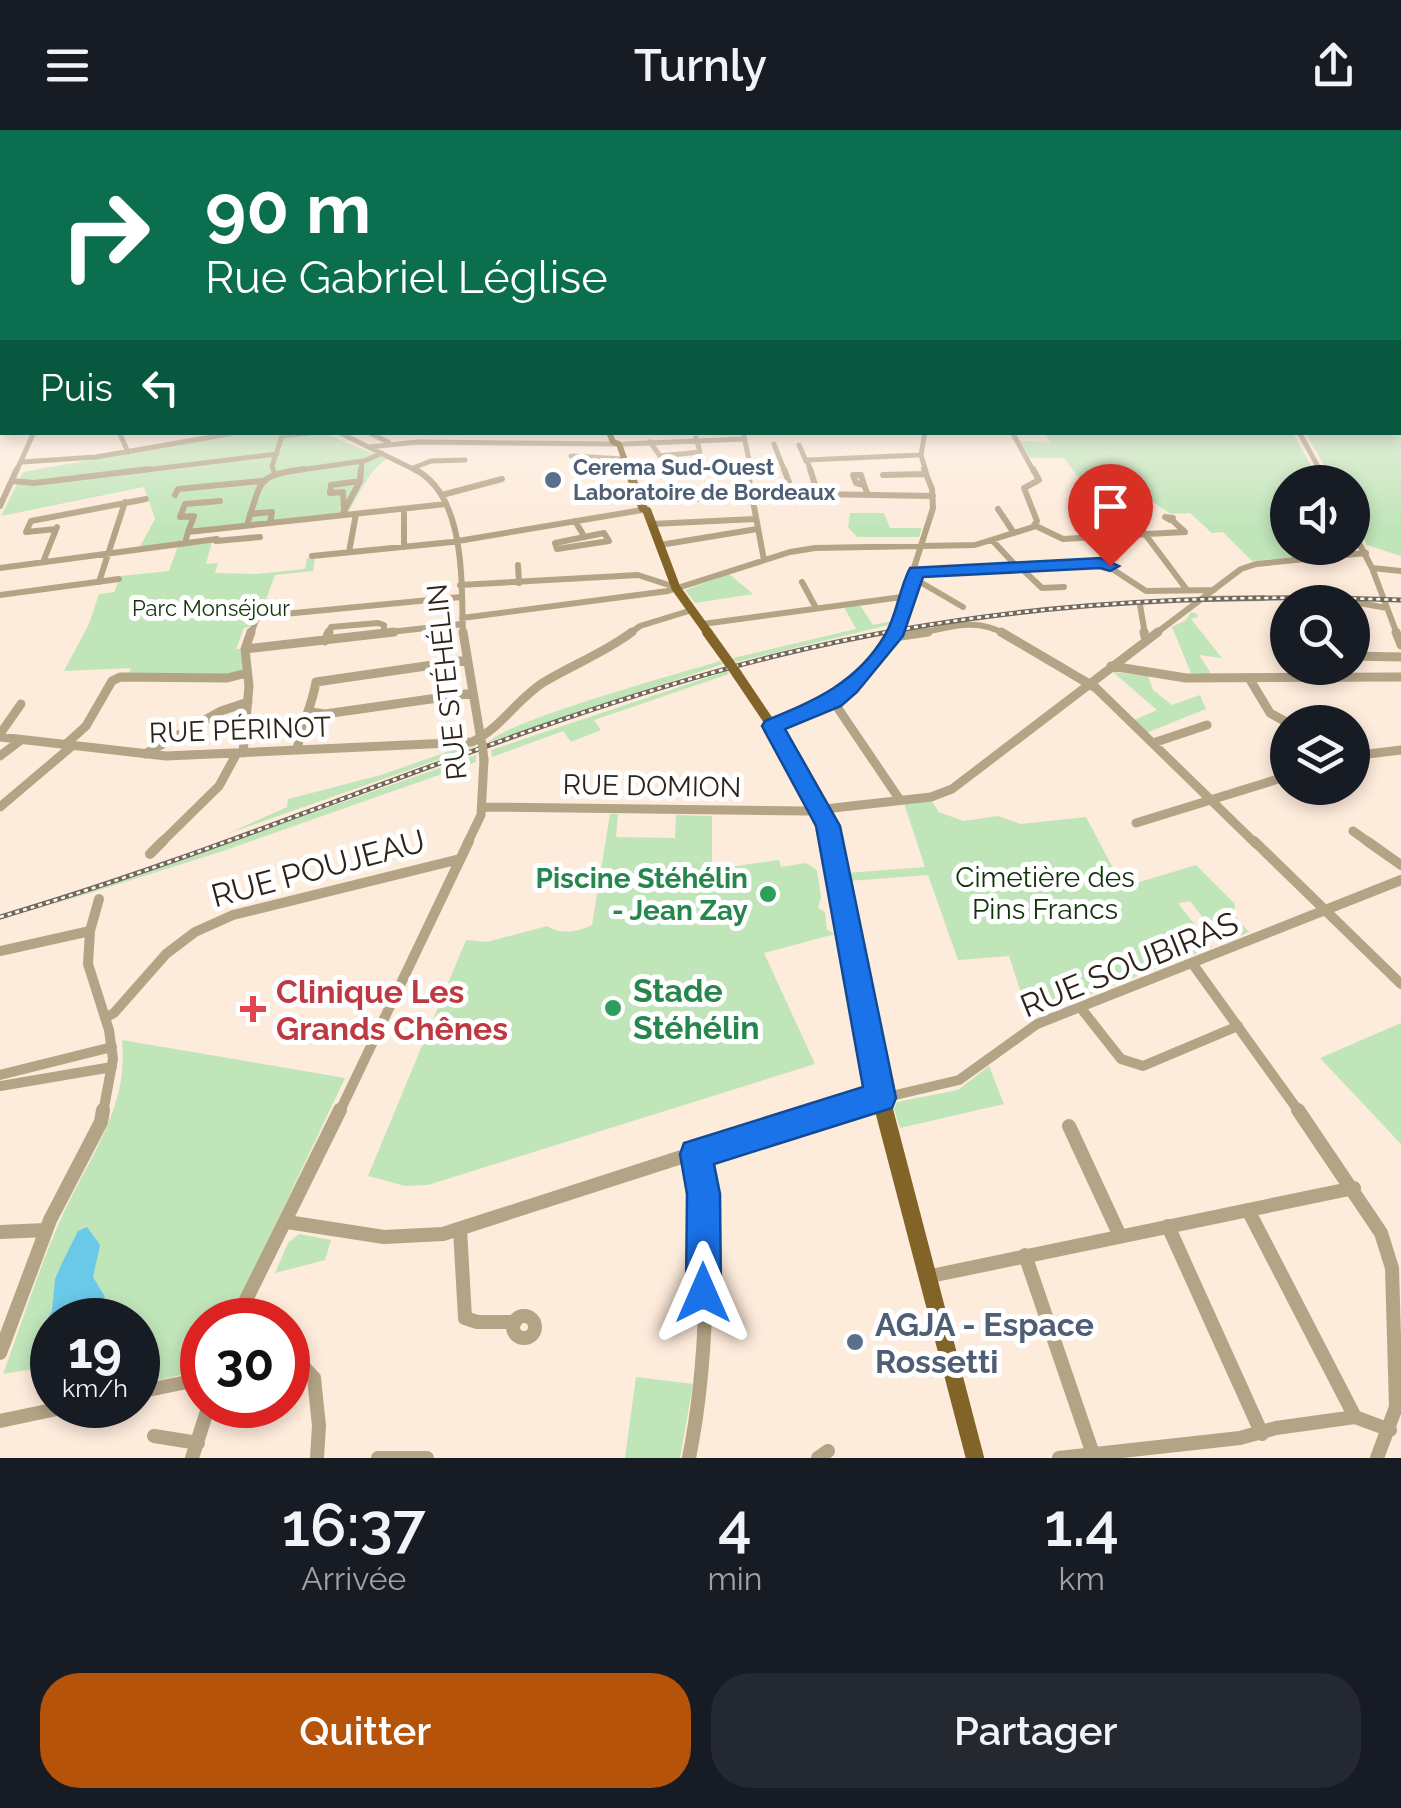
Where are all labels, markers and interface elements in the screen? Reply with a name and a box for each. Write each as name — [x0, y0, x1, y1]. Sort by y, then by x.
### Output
icon: menu — [40, 38, 95, 93]
icon: share — [1306, 38, 1361, 93]
text: Turnly — [634, 39, 767, 92]
text: 90 m — [205, 167, 371, 249]
icon: right — [40, 170, 170, 300]
text: Rue Gabriel Léglise — [205, 251, 608, 304]
icon: left — [133, 360, 188, 415]
text: Puis — [40, 365, 113, 410]
place label: Cerema Sud-Ouest Laboratoire de Bordeaux — [573, 454, 836, 505]
pin — [1068, 464, 1153, 567]
map controls — [1270, 465, 1370, 805]
button: sound — [1270, 465, 1370, 565]
marker: Cerema Sud-Ouest Laboratoire de Bordeaux — [542, 469, 564, 491]
icon: arrive — [1083, 479, 1138, 534]
street label: RUE STÉHÉLIN — [420, 582, 474, 782]
button: search — [1270, 585, 1370, 685]
park label: Parc Monséjour — [132, 595, 290, 621]
button: layers — [1270, 705, 1370, 805]
street label: RUE PÉRINOT — [148, 710, 332, 750]
street label: RUE DOMION — [562, 768, 742, 804]
street label: RUE POUJEAU — [207, 822, 429, 914]
park label: Cimetière des Pins Francs — [955, 861, 1135, 926]
place label: Piscine Stéhélin - Jean Zay — [535, 862, 749, 927]
marker: Piscine Stéhélin - Jean Zay — [757, 883, 779, 905]
street label: RUE SOUBIRAS — [1015, 904, 1243, 1024]
place label: Stade Stéhélin — [633, 972, 760, 1046]
place label: Clinique Les Grands Chênes — [276, 973, 508, 1047]
marker: Clinique Les Grands Chênes — [240, 996, 266, 1022]
marker: Stade Stéhélin — [602, 997, 624, 1019]
position arrow — [651, 1241, 755, 1345]
speed limit sign: 30 — [180, 1298, 310, 1428]
place label: AGJA - Espace Rossetti — [875, 1306, 1094, 1380]
text: 19 — [68, 1321, 122, 1380]
marker: AGJA - Espace Rossetti — [844, 1331, 866, 1353]
text: km/h — [62, 1373, 128, 1403]
text: 16:37 — [282, 1490, 426, 1560]
text: 4 — [718, 1490, 752, 1560]
text: 1.4 — [1044, 1490, 1119, 1560]
text: Arrivée — [301, 1560, 406, 1597]
text: min — [707, 1560, 763, 1597]
text: km — [1059, 1560, 1105, 1597]
button: Quitter — [40, 1673, 691, 1788]
button: Partager — [711, 1673, 1361, 1788]

